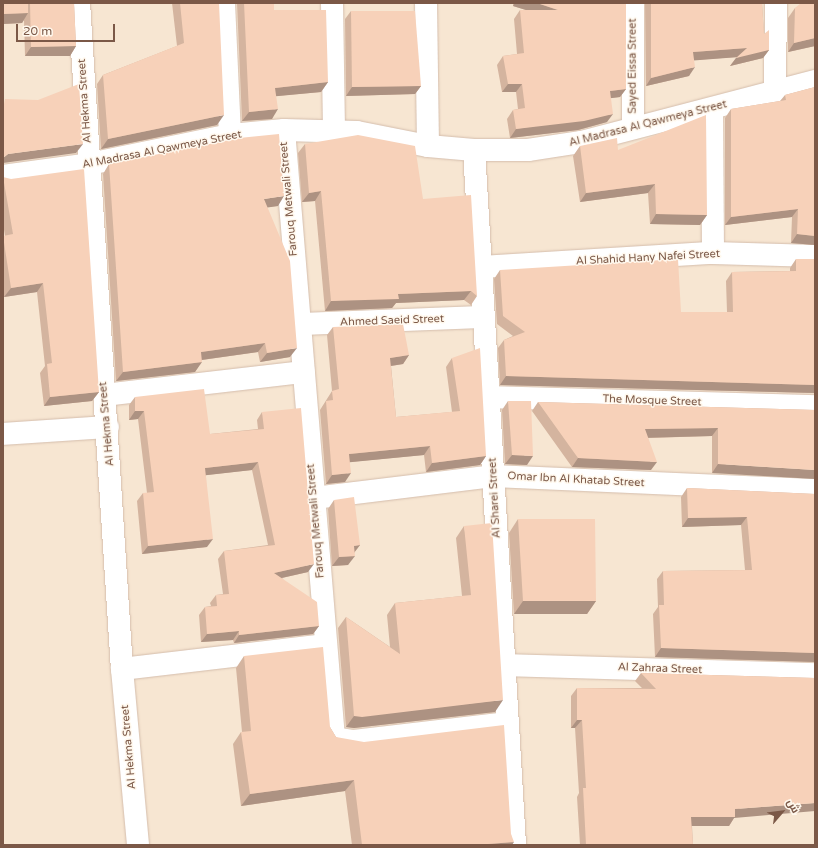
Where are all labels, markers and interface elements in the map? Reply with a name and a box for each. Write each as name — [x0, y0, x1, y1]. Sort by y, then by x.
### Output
scale bar — [18, 16, 117, 42]
street label: Sayed Eissa Street — [626, 18, 640, 114]
text: 20 m — [23, 24, 52, 38]
street label: Al Hekma Street — [75, 58, 95, 144]
street label: Al Madrasa Al Qawmeya Street — [568, 98, 728, 150]
street label: Al Madrasa Al Qawmeya Street — [81, 128, 243, 172]
street label: Farouq Metwali Street — [277, 141, 301, 257]
street label: Al Shahid Hany Nafei Street — [576, 248, 720, 268]
street label: Ahmed Saeid Street — [340, 313, 444, 329]
street label: Al Hekma Street — [97, 381, 117, 467]
street label: The Mosque Street — [602, 393, 702, 409]
street label: Al Sharei Street — [486, 457, 504, 539]
street label: Farouq Metwali Street — [304, 463, 328, 579]
street label: Omar Ibn Al Khatab Street — [507, 470, 645, 490]
street label: Al Zahraa Street — [618, 661, 702, 677]
street label: Al Hekma Street — [119, 704, 139, 790]
north arrow — [762, 792, 802, 832]
text: ش — [784, 797, 802, 815]

